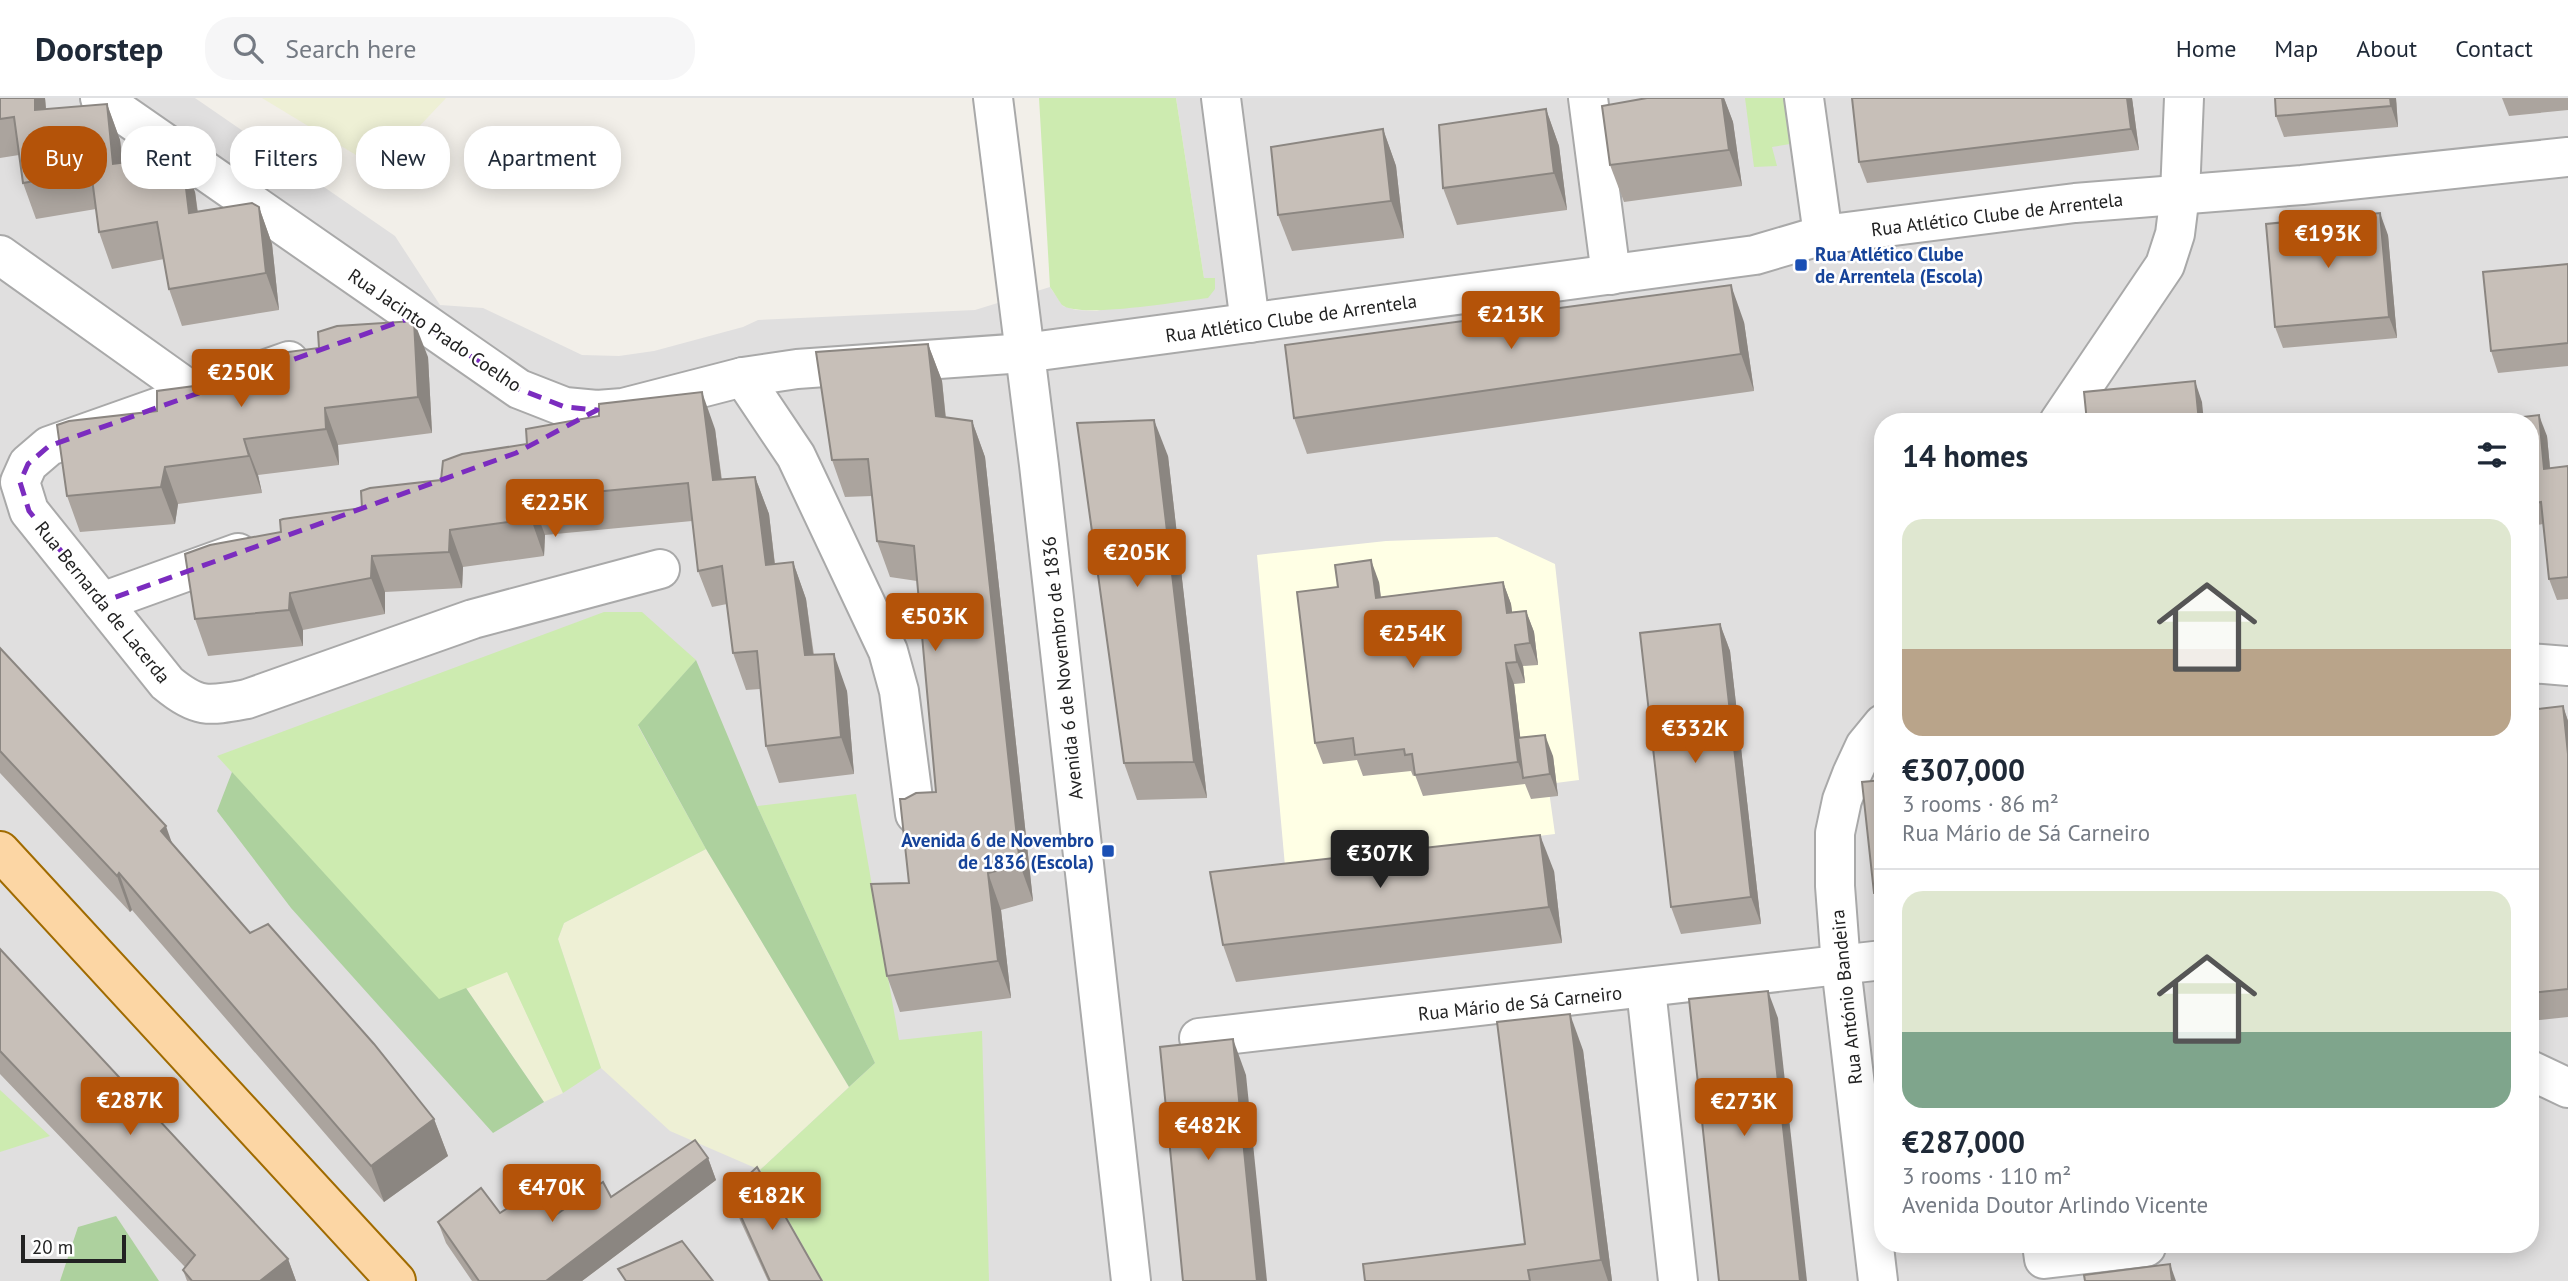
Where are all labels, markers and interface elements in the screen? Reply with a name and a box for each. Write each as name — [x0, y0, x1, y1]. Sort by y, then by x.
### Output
search box — [205, 17, 695, 80]
text: Doorstep — [35, 27, 163, 70]
icon: search — [229, 29, 267, 67]
text: Search here — [285, 32, 416, 65]
text: Home — [2176, 33, 2236, 64]
text: Map — [2274, 33, 2318, 64]
text: About — [2356, 33, 2417, 64]
text: Contact — [2455, 33, 2533, 64]
chip: Buy — [21, 126, 107, 189]
chip: Rent — [121, 126, 216, 189]
chip: Filters — [230, 126, 342, 189]
chip: New — [356, 126, 450, 189]
chip: Apartment — [464, 126, 621, 189]
street label: Rua Atlético Clube de Arrentela — [1870, 187, 2124, 241]
pin: €193K — [2279, 211, 2377, 270]
text: €193K — [2295, 218, 2361, 247]
place label: Rua Atlético Clube de Arrentela (Escola) — [1815, 242, 1983, 288]
marker: Rua Atlético Clube de Arrentela (Escola) — [1793, 257, 1809, 273]
street label: Rua Jacinto Prado Coelho — [344, 263, 526, 397]
street label: Rua Atlético Clube de Arrentela — [1164, 288, 1418, 348]
pin: €213K — [1462, 292, 1560, 351]
text: €213K — [1478, 299, 1544, 328]
pin: €250K — [192, 350, 290, 409]
text: €250K — [208, 357, 274, 386]
text: 14 homes — [1902, 436, 2028, 475]
icon: filters — [2473, 436, 2511, 474]
pin: €225K — [506, 480, 604, 539]
text: €225K — [522, 487, 588, 516]
street label: Rua Bernarda de Lacerda — [30, 516, 176, 688]
pin: €205K — [1088, 530, 1186, 589]
street label: Avenida 6 de Novembro de 1836 — [1036, 535, 1088, 801]
text: €205K — [1104, 537, 1170, 566]
icon: home — [2144, 564, 2270, 690]
pin: €503K — [886, 594, 984, 653]
text: €503K — [902, 601, 968, 630]
pin: €254K — [1364, 610, 1462, 670]
text: €254K — [1380, 618, 1446, 647]
pin: €332K — [1646, 706, 1744, 765]
text: €332K — [1662, 713, 1728, 742]
text: €307,000 — [1902, 750, 2025, 789]
text: 3 rooms · 86 m² — [1902, 789, 2059, 818]
text: Rua Mário de Sá Carneiro — [1902, 818, 2150, 847]
place label: Avenida 6 de Novembro de 1836 (Escola) — [901, 828, 1094, 874]
pin: €307K — [1331, 830, 1429, 890]
text: €307K — [1347, 838, 1413, 867]
marker: Avenida 6 de Novembro de 1836 (Escola) — [1100, 843, 1116, 859]
street label: Rua António Bandeira — [1825, 908, 1867, 1086]
icon: home — [2144, 936, 2270, 1062]
street label: Rua Mário de Sá Carneiro — [1417, 980, 1623, 1026]
pin: €287K — [81, 1077, 179, 1137]
pin: €273K — [1695, 1079, 1793, 1138]
text: €287K — [97, 1085, 163, 1114]
text: €273K — [1711, 1086, 1777, 1115]
pin: €482K — [1159, 1102, 1257, 1162]
text: €482K — [1175, 1110, 1241, 1139]
text: €287,000 — [1902, 1122, 2025, 1161]
text: 3 rooms · 110 m² — [1902, 1161, 2071, 1190]
pin: €470K — [503, 1164, 601, 1224]
text: €470K — [519, 1172, 585, 1201]
pin: €182K — [723, 1172, 821, 1232]
text: €182K — [739, 1180, 805, 1209]
text: Avenida Doutor Arlindo Vicente — [1902, 1190, 2208, 1219]
scale bar — [21, 1232, 126, 1264]
text: 20 m — [32, 1235, 73, 1259]

